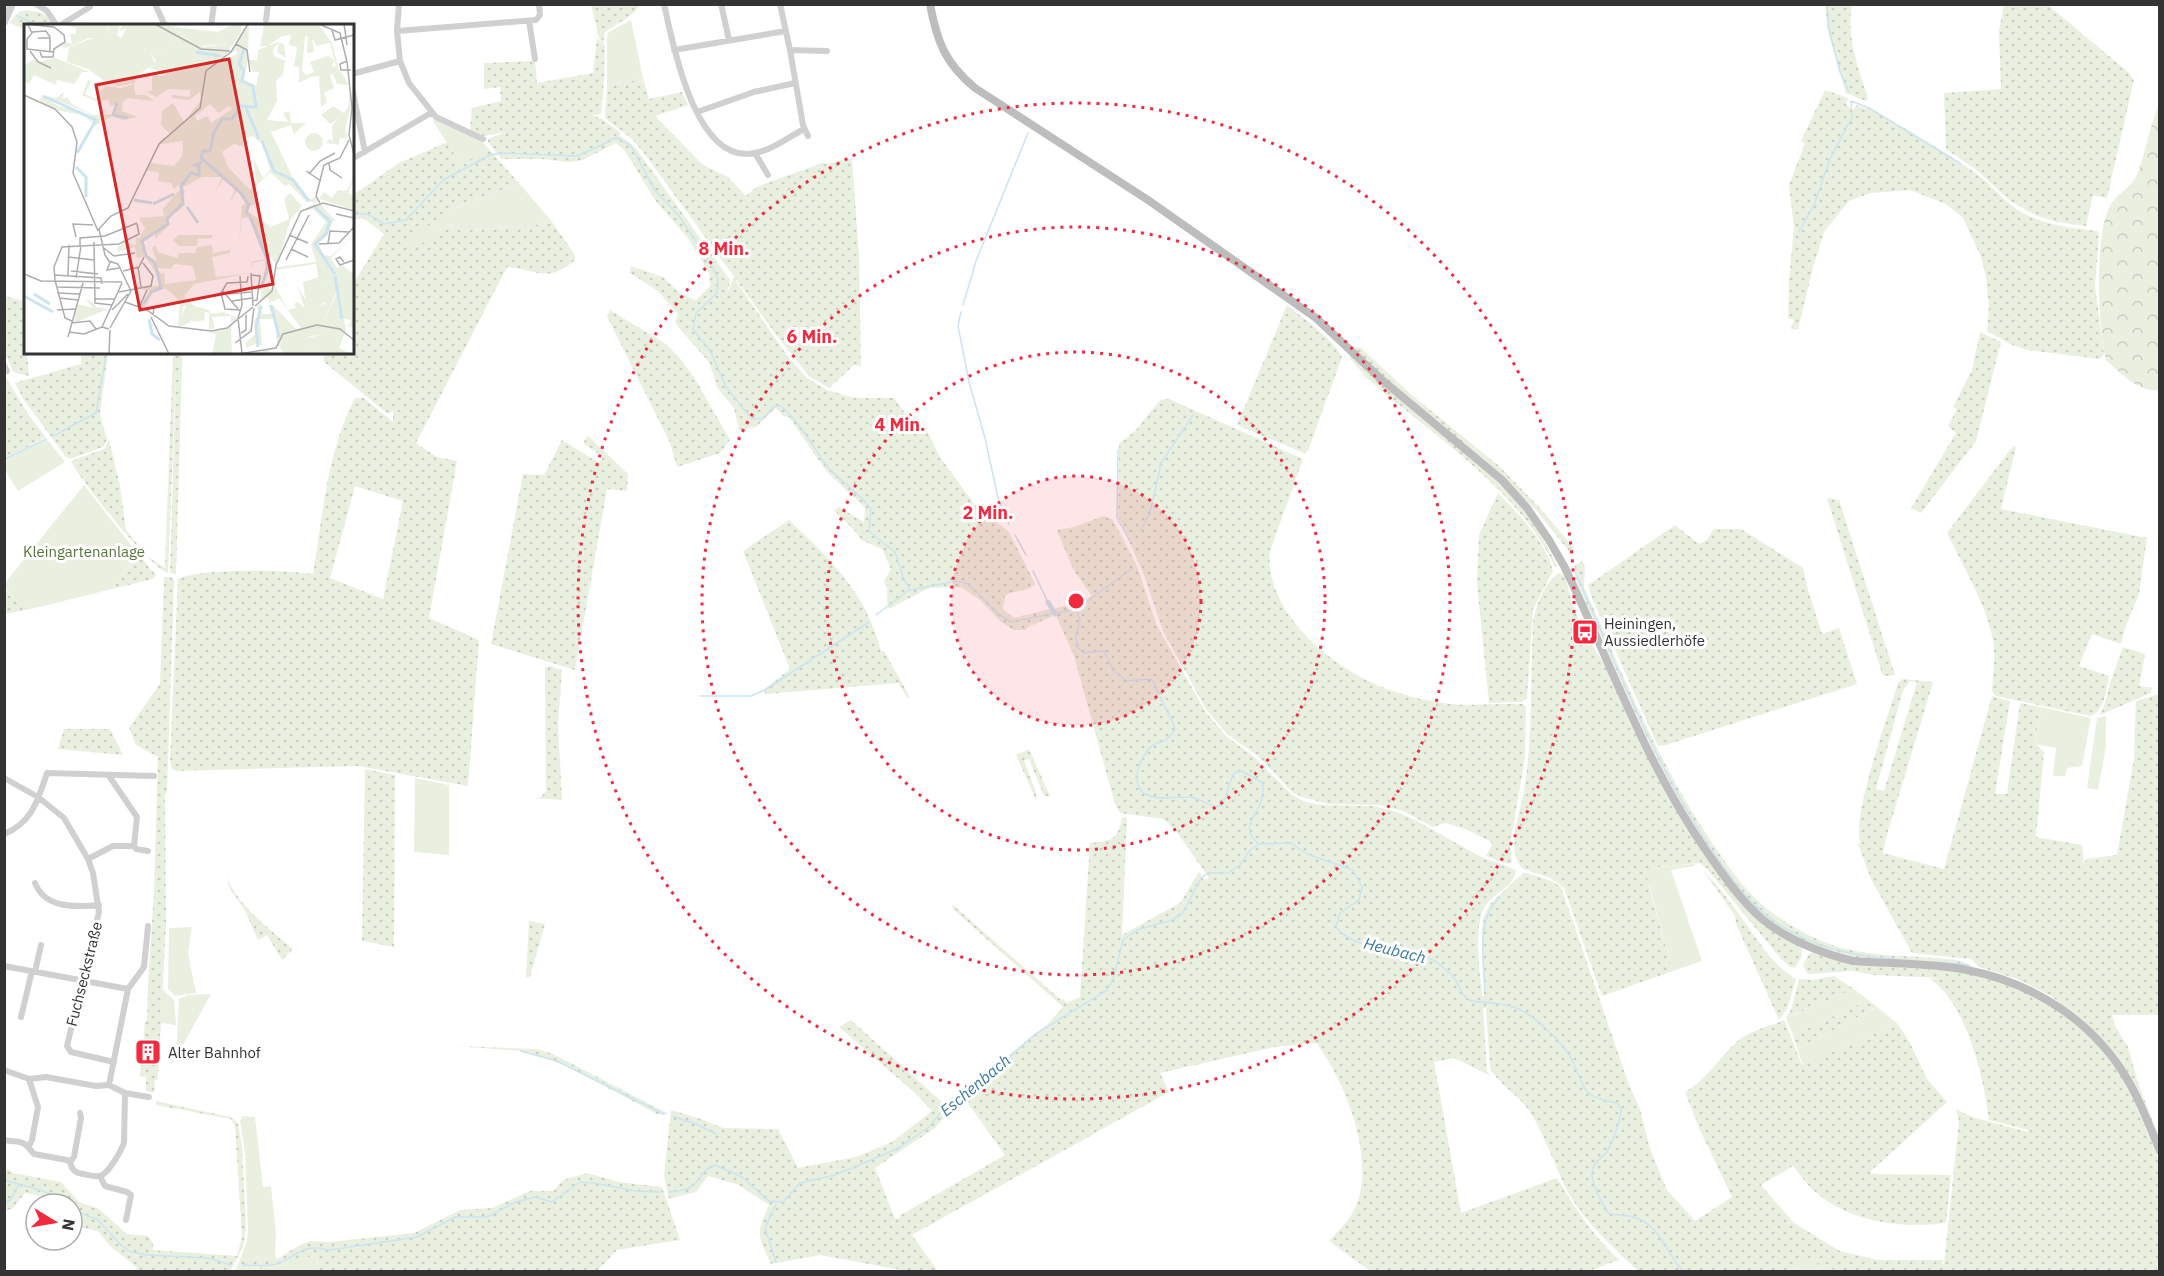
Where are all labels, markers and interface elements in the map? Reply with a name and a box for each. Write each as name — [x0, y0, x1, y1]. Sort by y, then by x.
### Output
inset map — [24, 24, 354, 354]
text: 8 Min. — [698, 237, 750, 260]
text: 6 Min. — [786, 325, 838, 348]
text: 4 Min. — [874, 413, 926, 436]
text: 2 Min. — [962, 501, 1014, 524]
park label: Kleingartenanlage — [23, 542, 145, 561]
centre of rings — [1066, 591, 1086, 611]
place label: Heiningen, Aussiedlerhöfe — [1604, 614, 1705, 650]
bus stop icon: Heiningen, Aussiedlerhöfe — [1570, 617, 1600, 647]
street label: Fuchseckstraße — [62, 920, 106, 1028]
water label: Heubach — [1362, 933, 1428, 967]
building icon: Alter Bahnhof — [133, 1037, 163, 1067]
place label: Alter Bahnhof — [168, 1043, 261, 1062]
water label: Eschenbach — [936, 1050, 1014, 1120]
north arrow — [24, 1192, 84, 1252]
text: N — [58, 1217, 80, 1232]

